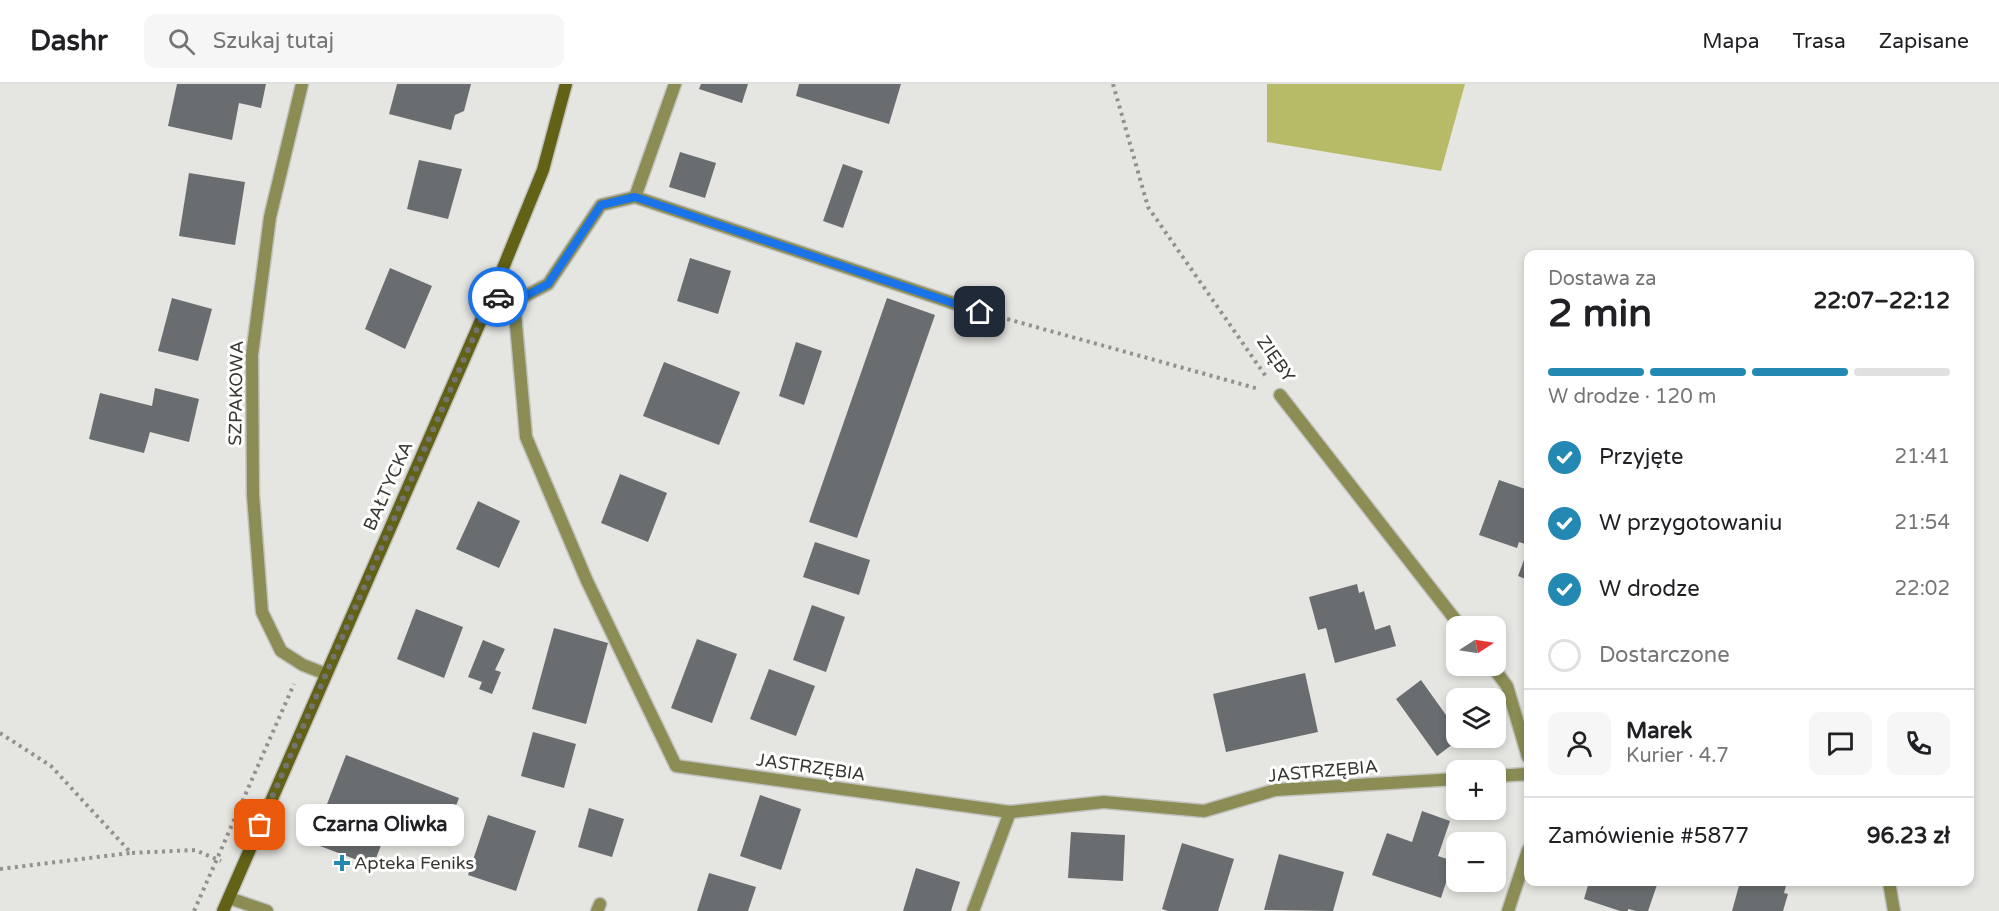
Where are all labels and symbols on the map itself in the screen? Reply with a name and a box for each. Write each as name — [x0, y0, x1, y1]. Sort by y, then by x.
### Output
courier — [468, 267, 528, 327]
pin — [954, 286, 1005, 337]
street label: ZIĘBY — [1252, 332, 1300, 387]
street label: SZPAKOWA — [224, 340, 248, 446]
street label: BAŁTYCKA — [359, 438, 417, 534]
north arrow — [1446, 616, 1506, 676]
street label: JASTRZĘBIA — [755, 748, 867, 786]
street label: JASTRZĘBIA — [1267, 755, 1379, 787]
pin — [234, 799, 285, 850]
callout: Czarna Oliwka — [296, 804, 464, 846]
place label: Apteka Feniks — [354, 852, 474, 874]
marker: Apteka Feniks — [335, 856, 349, 870]

